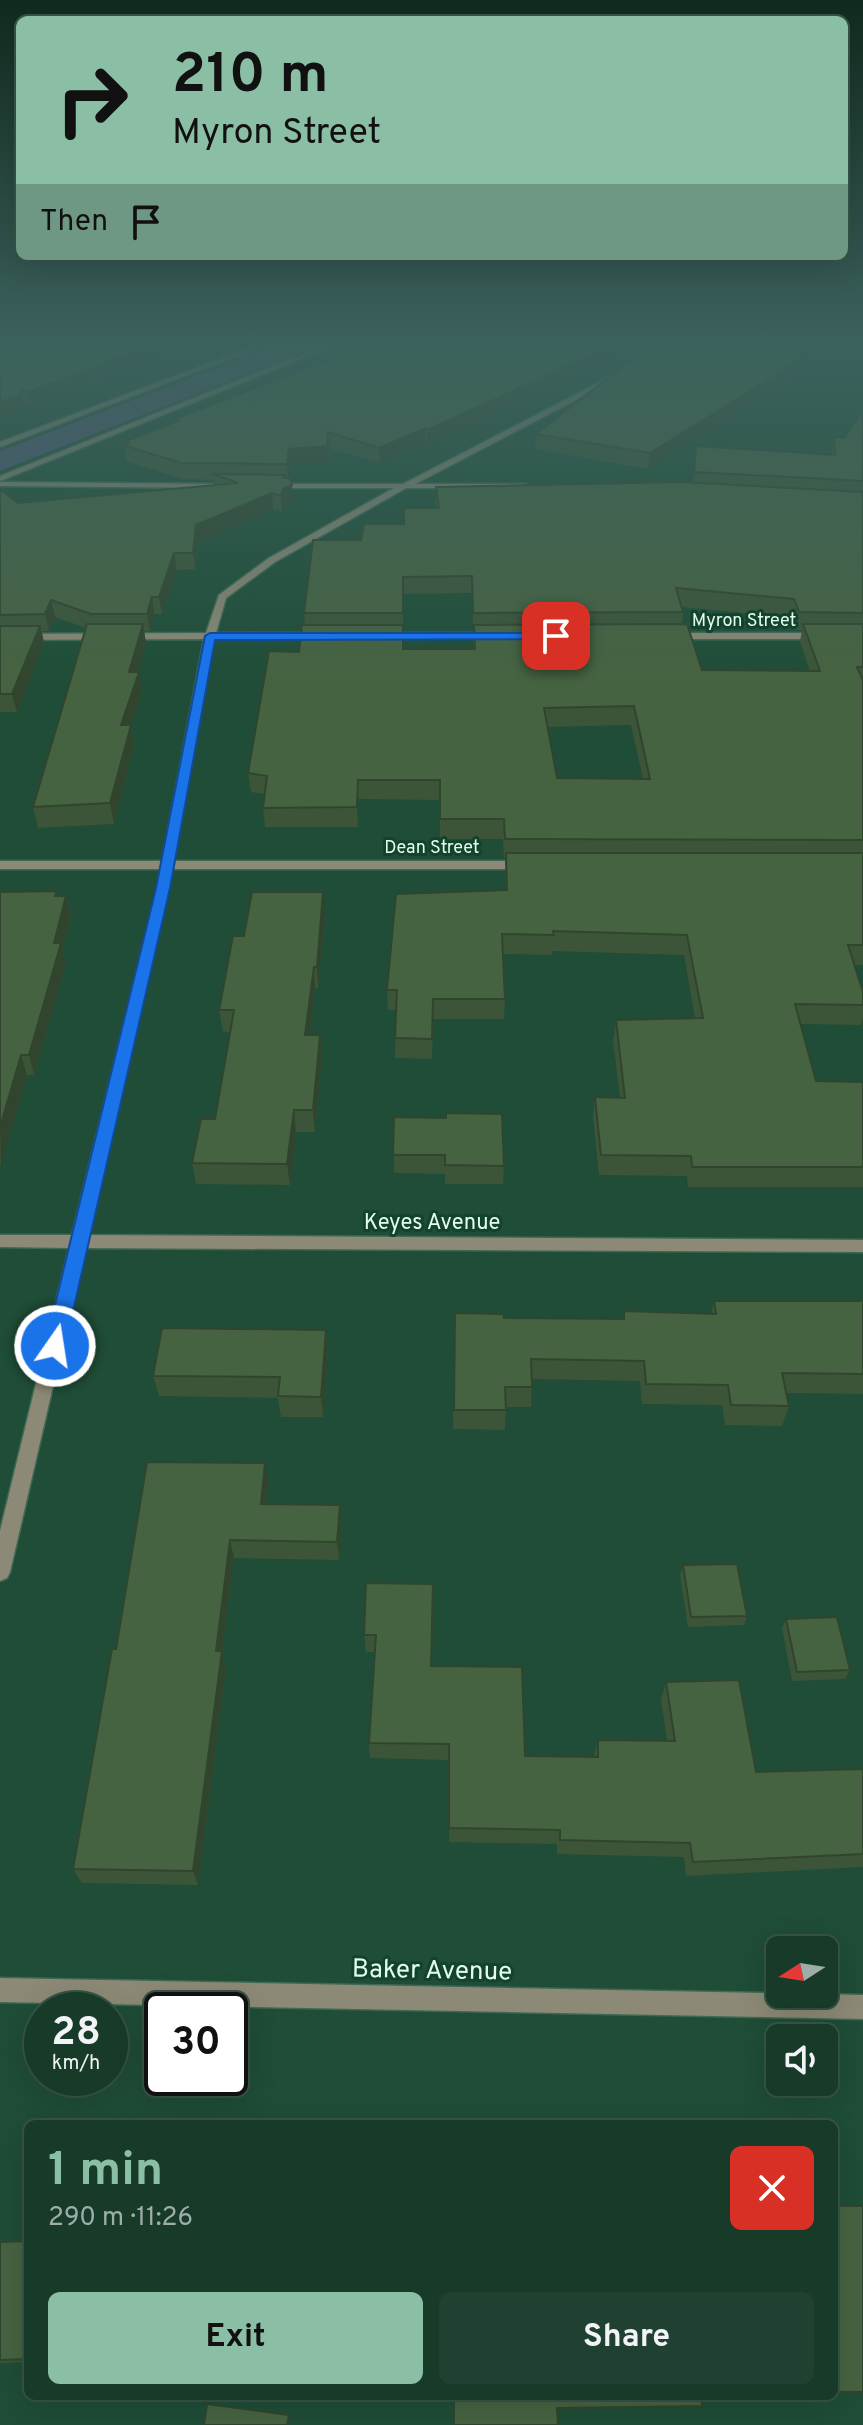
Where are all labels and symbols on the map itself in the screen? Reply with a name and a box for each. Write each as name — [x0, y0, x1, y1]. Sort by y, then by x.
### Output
pin — [522, 602, 590, 670]
street label: Myron Street — [692, 610, 796, 633]
street label: Dean Street — [384, 837, 480, 860]
street label: Keyes Avenue — [364, 1210, 500, 1237]
position arrow — [13, 1304, 97, 1388]
north arrow — [766, 1936, 838, 2008]
street label: Baker Avenue — [352, 1954, 512, 1989]
speed limit sign: 30 — [144, 1992, 248, 2096]

